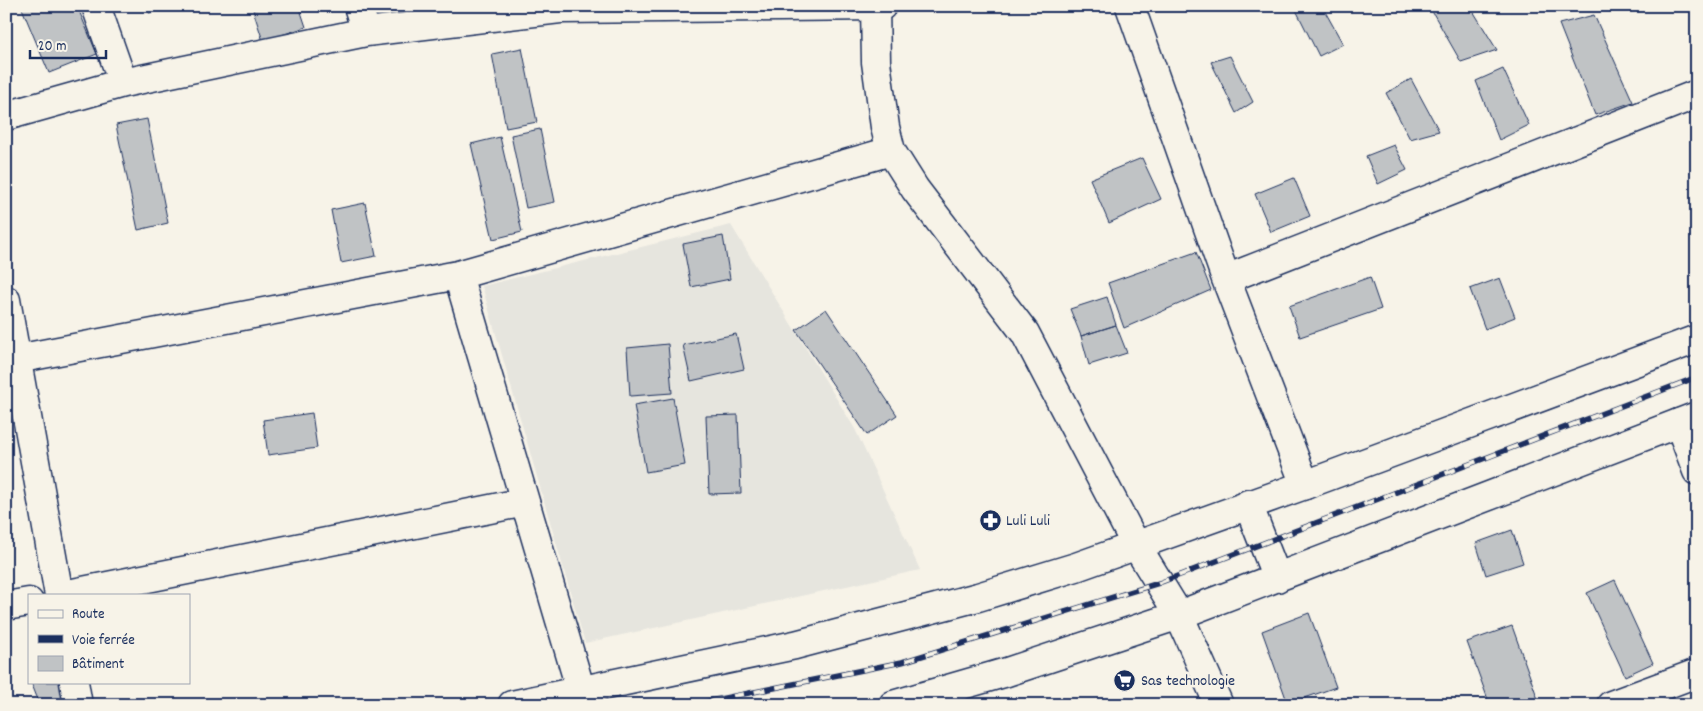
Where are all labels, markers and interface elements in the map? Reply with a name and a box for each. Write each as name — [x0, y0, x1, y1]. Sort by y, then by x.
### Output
scale bar — [30, 28, 106, 60]
text: 20 m — [38, 36, 66, 58]
pharmacy icon: Luli Luli — [978, 509, 1002, 533]
place label: Luli Luli — [1006, 510, 1050, 533]
legend — [28, 594, 190, 684]
text: Route — [72, 604, 105, 626]
text: Voie ferrée — [72, 630, 135, 652]
text: Bâtiment — [72, 654, 125, 676]
supermarket icon: Sas technologie — [1113, 669, 1137, 693]
place label: Sas technologie — [1141, 670, 1235, 693]

